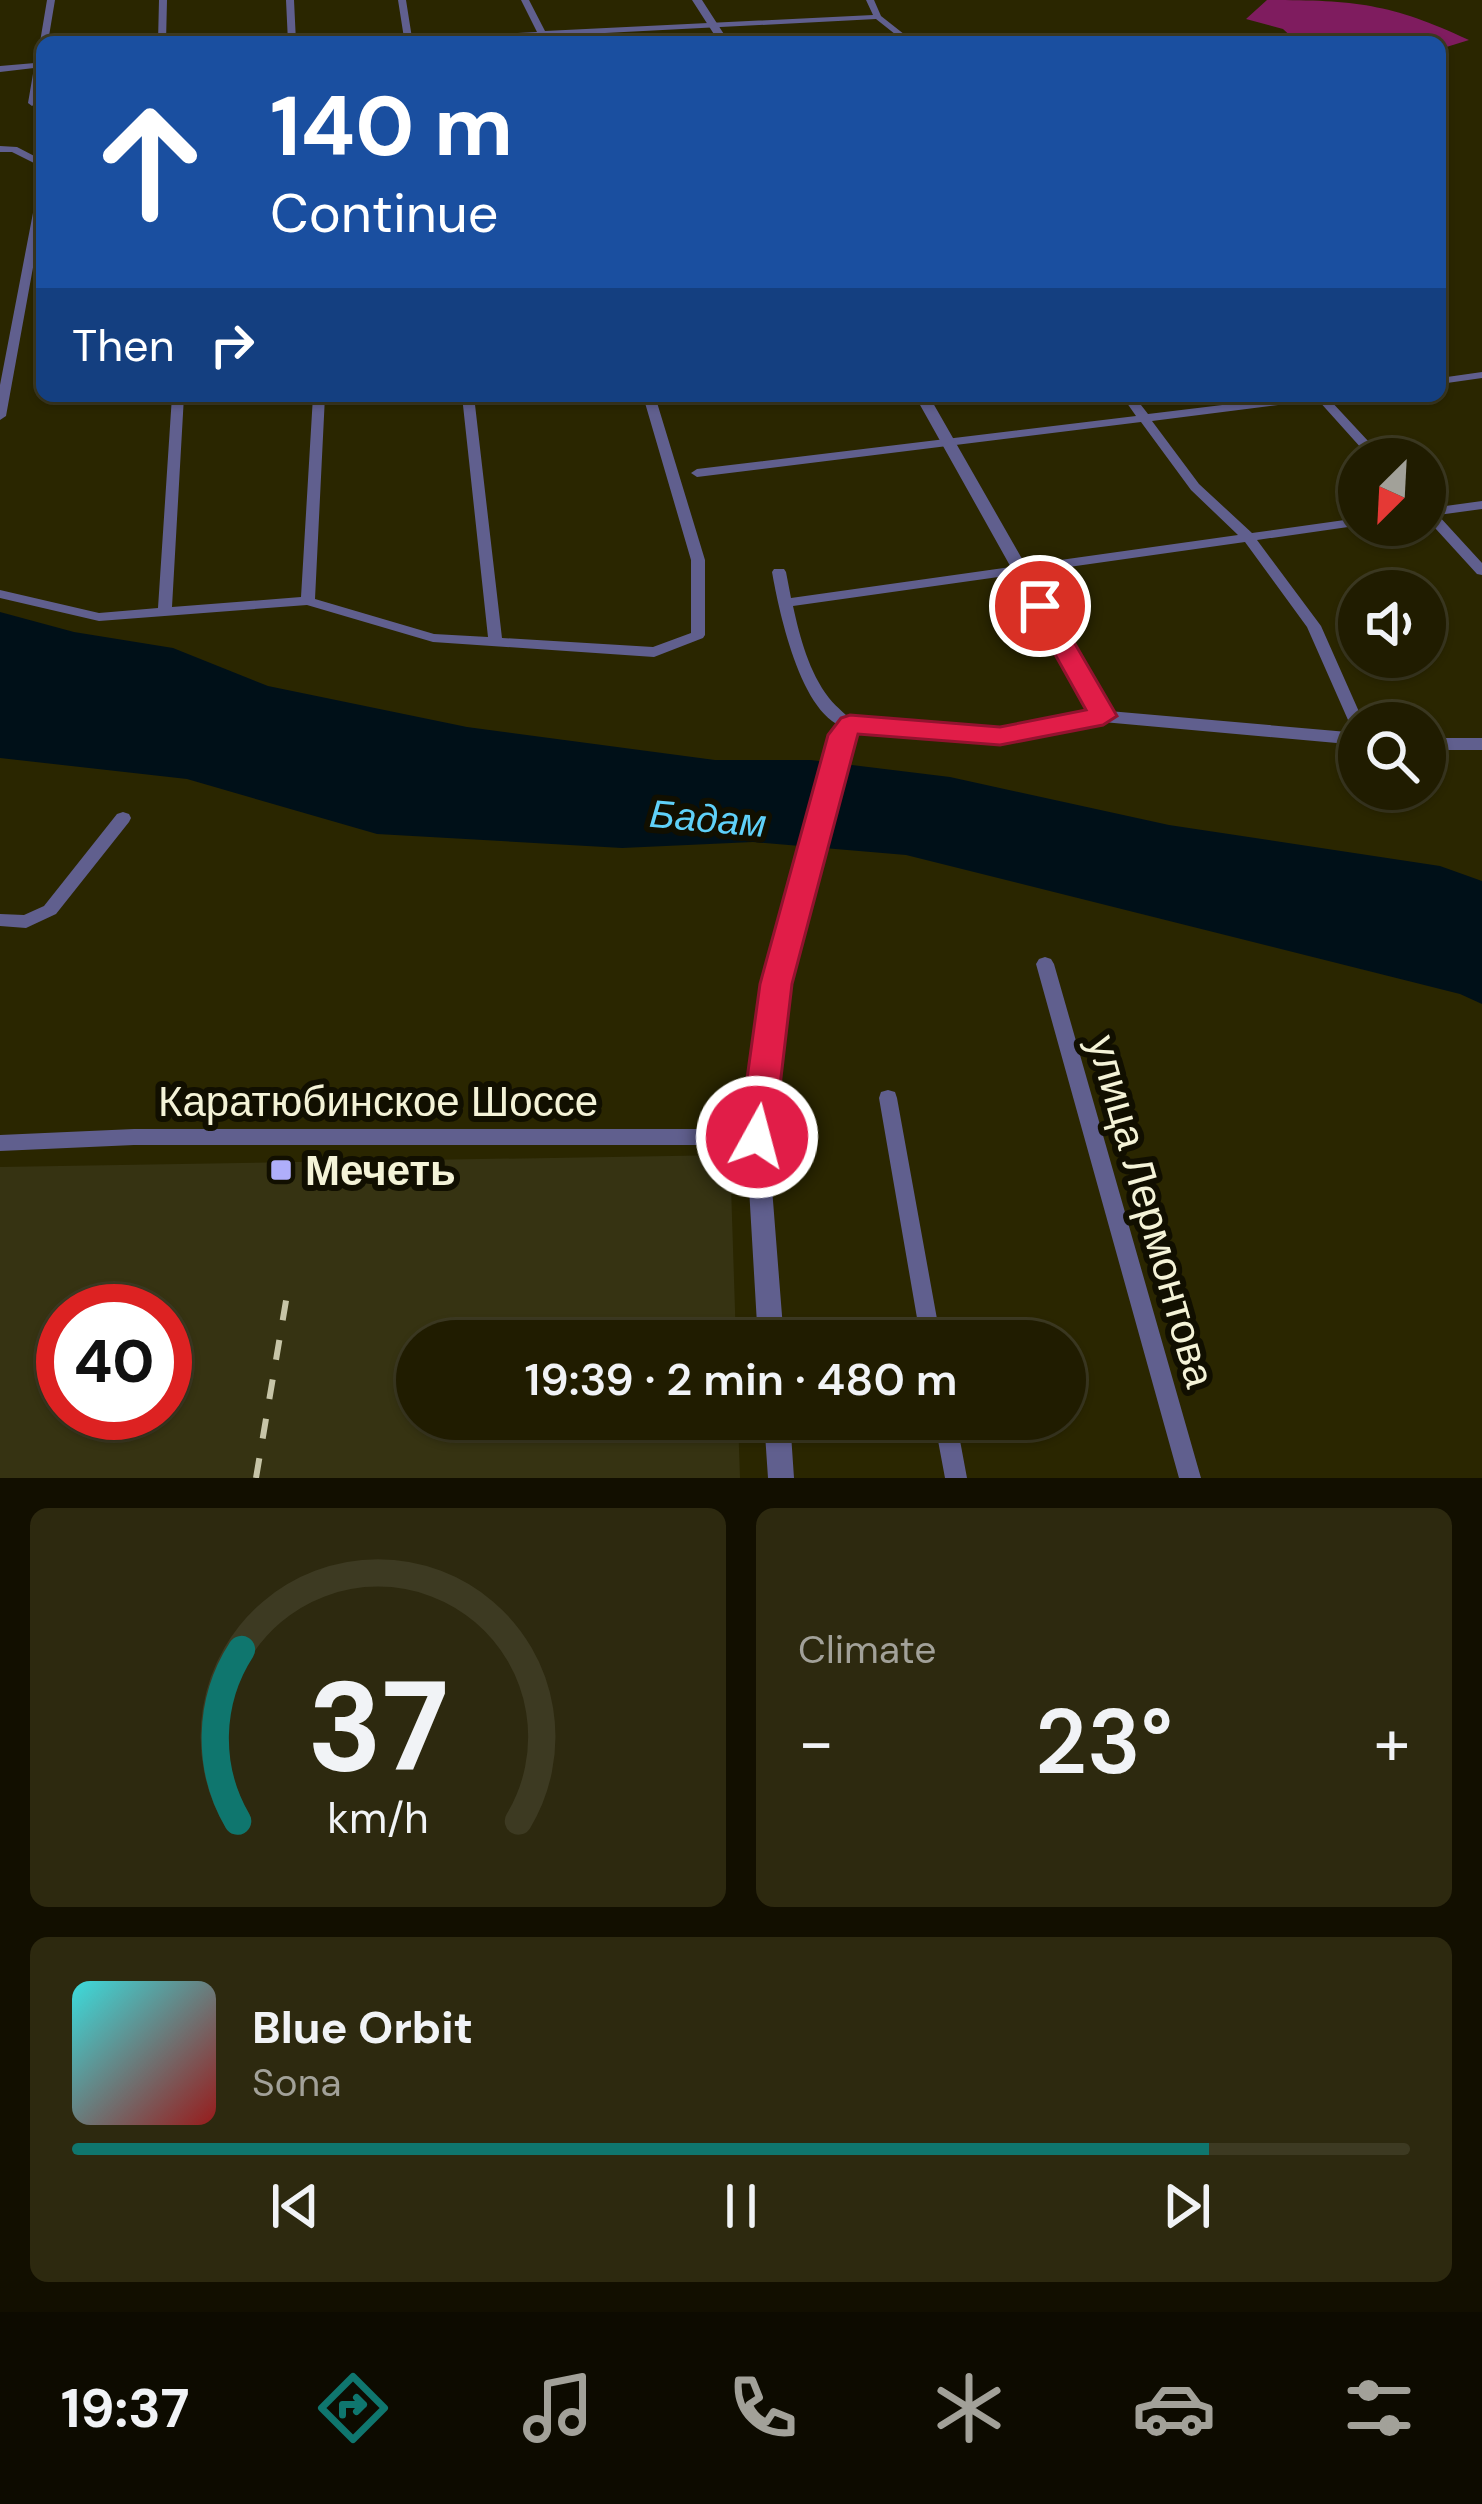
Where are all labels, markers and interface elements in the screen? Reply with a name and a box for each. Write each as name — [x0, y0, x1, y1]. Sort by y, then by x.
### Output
text: 140 m — [270, 72, 513, 181]
icon: ahead — [72, 84, 228, 240]
text: Continue — [270, 178, 498, 249]
icon: right — [199, 312, 265, 378]
text: Then — [72, 316, 175, 375]
north arrow — [1338, 438, 1446, 546]
map controls — [1338, 438, 1446, 810]
pin — [989, 555, 1091, 657]
button: sound — [1338, 570, 1446, 678]
icon: arrive — [1007, 573, 1073, 639]
button: search — [1338, 702, 1446, 810]
water label: Бадам — [647, 788, 768, 849]
street label: улица Лермонтова — [1075, 1029, 1228, 1394]
street label: Каратюбинское Шоссе — [158, 1074, 598, 1129]
position arrow — [694, 1074, 820, 1200]
place label: Мечеть — [305, 1143, 456, 1198]
marker: Мечеть — [268, 1157, 294, 1183]
speed limit sign: 40 — [36, 1284, 192, 1440]
text: 19:39 · 2 min · 480 m — [525, 1350, 957, 1409]
text: Climate — [798, 1624, 936, 1675]
text: 37 — [307, 1646, 449, 1809]
text: 23° — [1035, 1684, 1173, 1801]
text: − — [798, 1700, 834, 1785]
text: + — [1374, 1700, 1410, 1785]
text: km/h — [327, 1789, 429, 1845]
text: Blue Orbit — [252, 1998, 473, 2057]
text: Sona — [252, 2057, 341, 2108]
icon: previous — [262, 2173, 328, 2239]
icon: pause — [708, 2173, 774, 2239]
icon: next — [1154, 2173, 1220, 2239]
icon: directions — [311, 2366, 395, 2450]
icon: music — [516, 2366, 600, 2450]
icon: phone — [721, 2366, 805, 2450]
icon: climate — [927, 2366, 1011, 2450]
icon: car — [1132, 2366, 1216, 2450]
icon: filters — [1337, 2366, 1421, 2450]
text: 19:37 — [61, 2373, 189, 2444]

